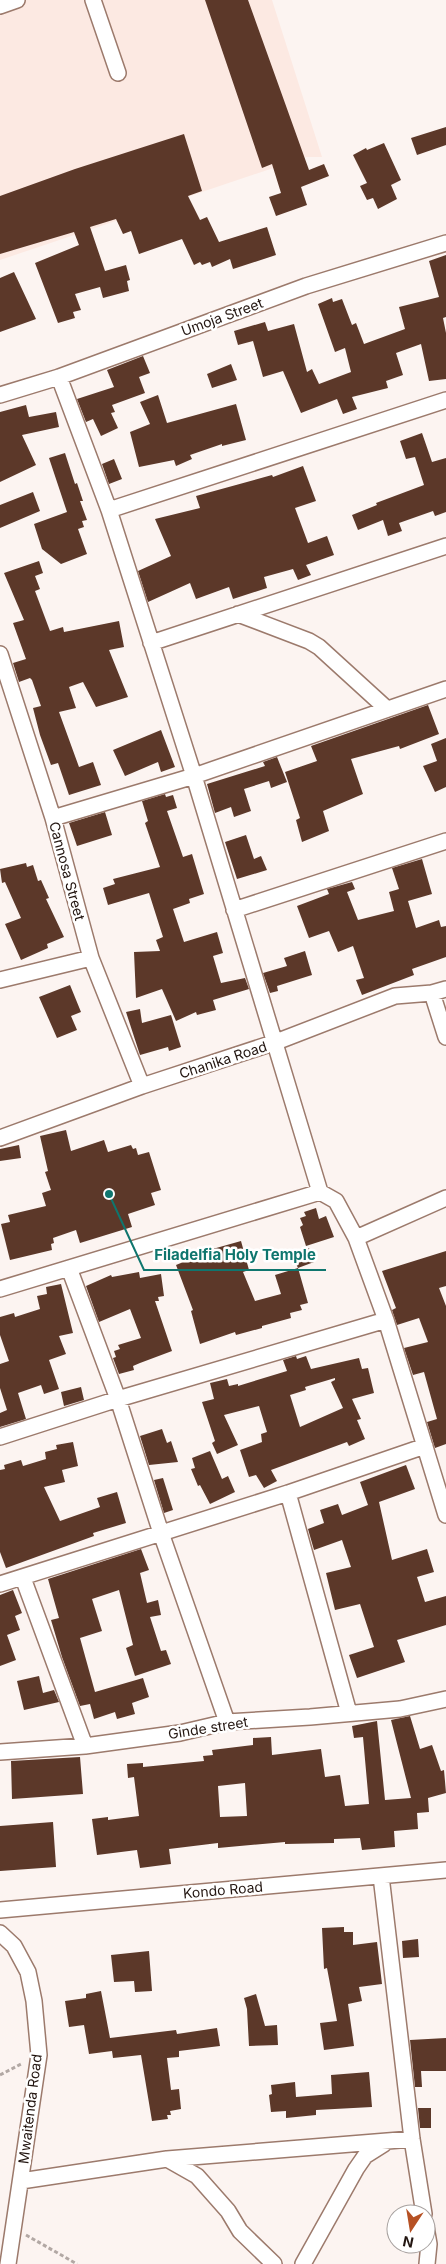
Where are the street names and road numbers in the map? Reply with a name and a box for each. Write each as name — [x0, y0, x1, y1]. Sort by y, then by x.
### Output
street label: Umoja Street — [179, 294, 265, 339]
street label: Cannosa Street — [46, 820, 89, 923]
street label: Chanika Road — [177, 1037, 269, 1082]
street label: Ginde street — [167, 1713, 250, 1742]
street label: Kondo Road — [182, 1878, 264, 1901]
street label: Mwaitenda Road — [14, 2053, 45, 2165]

